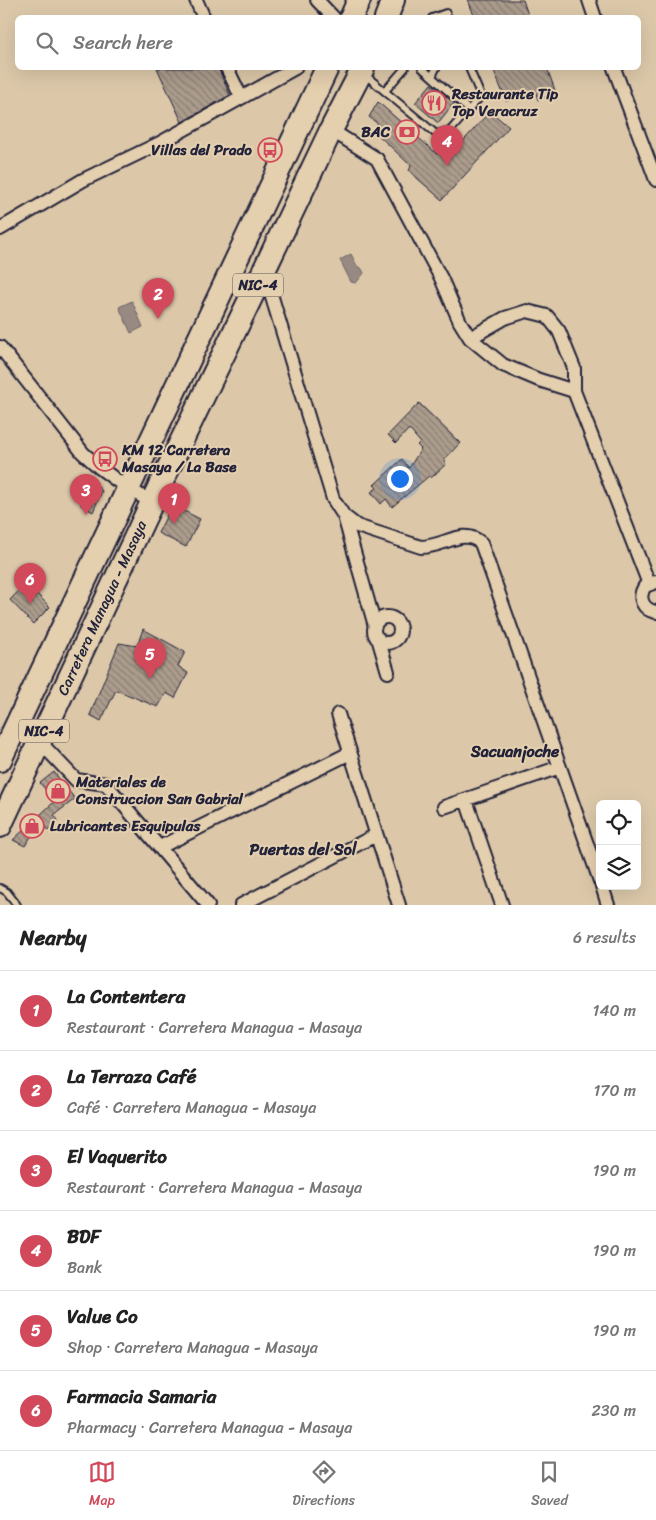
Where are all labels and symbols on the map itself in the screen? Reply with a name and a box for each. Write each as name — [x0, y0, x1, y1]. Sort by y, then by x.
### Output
place label: Restaurante Tip Top Veracruz — [451, 81, 558, 124]
restaurant icon: Restaurante Tip Top Veracruz — [421, 90, 447, 116]
place label: BAC — [361, 119, 391, 145]
bank icon: BAC — [394, 119, 420, 145]
pin: 4 — [431, 125, 463, 166]
place label: Villas del Prado — [151, 137, 252, 163]
bus stop icon: Villas del Prado — [257, 137, 283, 163]
road number: NIC-4 — [233, 274, 283, 296]
pin: 2 — [142, 278, 174, 319]
place label: KM 12 Carretera Masaya / La Base — [121, 437, 237, 480]
bus stop icon: KM 12 Carretera Masaya / La Base — [92, 446, 118, 472]
your location — [387, 466, 413, 492]
pin: 3 — [70, 474, 102, 515]
pin: 1 — [158, 483, 190, 524]
street label: Carretera Managua - Masaya — [50, 516, 154, 700]
pin: 6 — [14, 563, 46, 604]
pin: 5 — [134, 638, 166, 679]
road number: NIC-4 — [19, 719, 69, 742]
district label: Sacuanjoche — [470, 737, 560, 766]
place label: Materiales de Construccion San Gabrial — [75, 769, 244, 812]
shop icon: Materiales de Construccion San Gabrial — [45, 778, 71, 804]
shop icon: Lubricantes Esquipulas — [19, 813, 45, 839]
place label: Lubricantes Esquipulas — [50, 813, 201, 839]
district label: Puertas del Sol — [250, 835, 358, 864]

